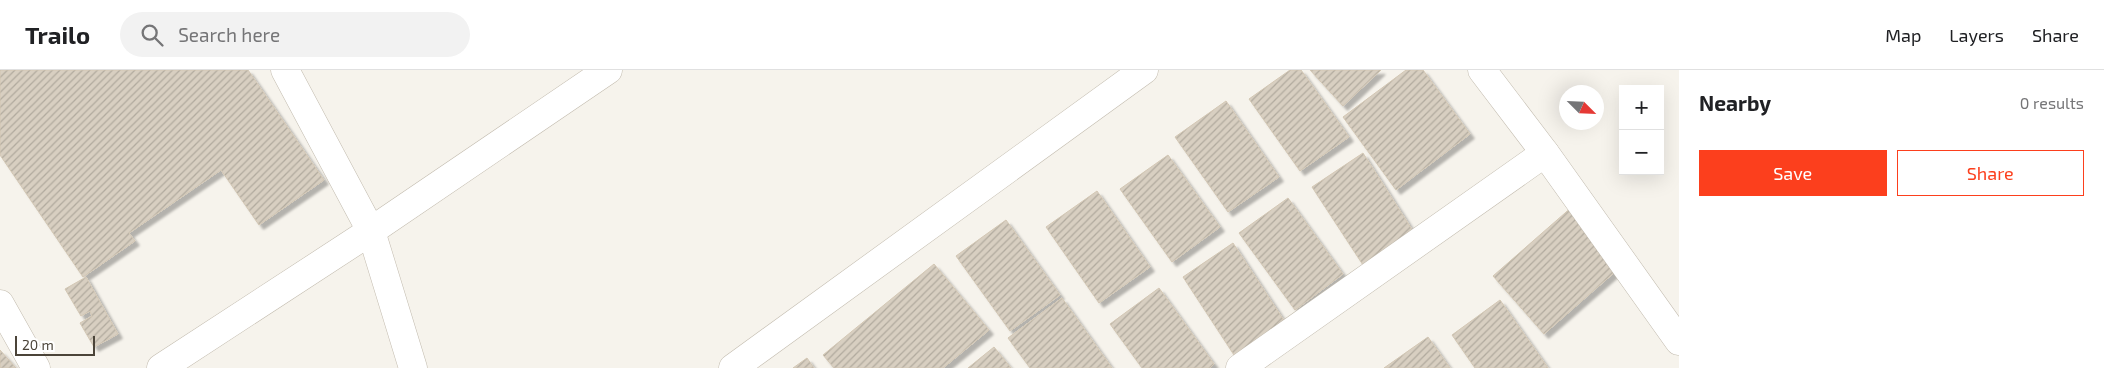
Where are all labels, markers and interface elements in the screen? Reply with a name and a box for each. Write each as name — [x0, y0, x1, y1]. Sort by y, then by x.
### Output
search box — [120, 12, 470, 57]
text: Trailo — [25, 20, 90, 49]
icon: search — [138, 21, 166, 49]
text: Search here — [178, 23, 280, 46]
text: Map — [1885, 24, 1921, 46]
text: Layers — [1949, 24, 2004, 46]
text: Share — [2032, 24, 2079, 46]
north arrow — [1559, 85, 1604, 130]
map controls — [1619, 85, 1664, 175]
button: + — [1619, 85, 1664, 130]
text: Nearby — [1699, 90, 1771, 115]
text: 0 results — [2020, 93, 2084, 112]
button: − — [1619, 130, 1664, 175]
button: Save — [1699, 150, 1887, 196]
button: Share — [1897, 150, 2084, 196]
scale bar — [15, 333, 95, 356]
text: 20 m — [22, 336, 54, 353]

